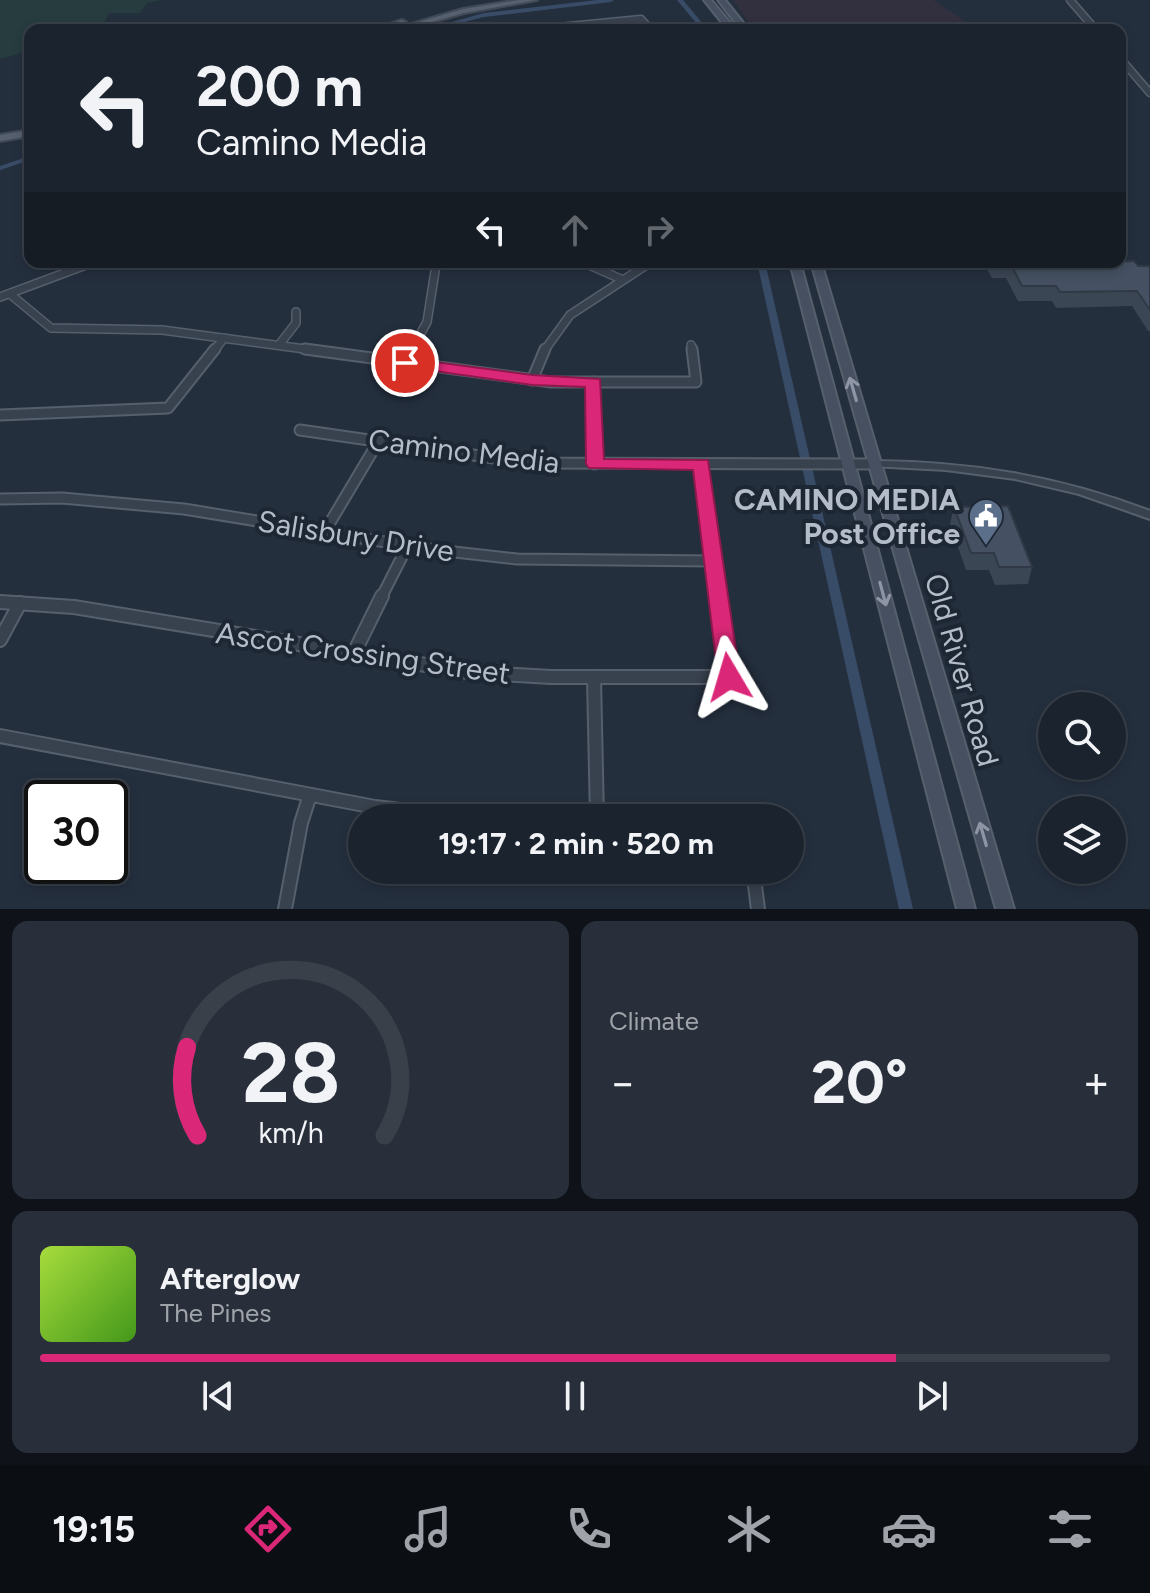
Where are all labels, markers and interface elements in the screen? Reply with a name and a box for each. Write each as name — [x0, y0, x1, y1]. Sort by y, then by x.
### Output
text: 200 m — [196, 53, 363, 120]
icon: left — [64, 56, 168, 160]
text: Camino Media — [196, 121, 427, 164]
icon: left — [469, 208, 513, 252]
icon: ahead — [553, 208, 597, 252]
icon: right — [637, 208, 681, 252]
pin — [371, 329, 439, 397]
icon: arrive — [383, 341, 427, 385]
one-way arrow — [845, 377, 860, 403]
street label: Camino Media — [366, 421, 562, 481]
place label: CAMINO MEDIA Post Office — [734, 481, 961, 552]
public building icon: CAMINO MEDIA Post Office — [967, 497, 1005, 547]
street label: Salisbury Drive — [255, 502, 457, 570]
street label: Old River Road — [917, 569, 1007, 771]
one-way arrow — [877, 580, 892, 606]
street label: Ascot Crossing Street — [214, 614, 512, 692]
position arrow — [687, 635, 771, 719]
map controls — [1038, 692, 1126, 884]
button: search — [1038, 692, 1126, 780]
speed limit sign: 30 — [24, 780, 128, 884]
button: layers — [1038, 796, 1126, 884]
one-way arrow — [975, 822, 990, 848]
text: 19:17 · 2 min · 520 m — [438, 825, 714, 862]
text: Climate — [609, 1005, 699, 1037]
text: 28 — [241, 1023, 340, 1123]
text: 20° — [811, 1046, 908, 1118]
text: − — [609, 1056, 636, 1109]
text: + — [1083, 1056, 1110, 1109]
text: km/h — [258, 1116, 323, 1150]
text: Afterglow — [160, 1260, 300, 1297]
text: The Pines — [160, 1297, 271, 1329]
icon: previous — [196, 1374, 240, 1418]
icon: pause — [553, 1374, 597, 1418]
icon: next — [910, 1374, 954, 1418]
icon: directions — [240, 1501, 296, 1557]
icon: music — [400, 1501, 456, 1557]
icon: phone — [561, 1501, 617, 1557]
icon: climate — [721, 1501, 777, 1557]
icon: car — [881, 1501, 937, 1557]
icon: filters — [1042, 1501, 1098, 1557]
text: 19:15 — [52, 1508, 135, 1551]

